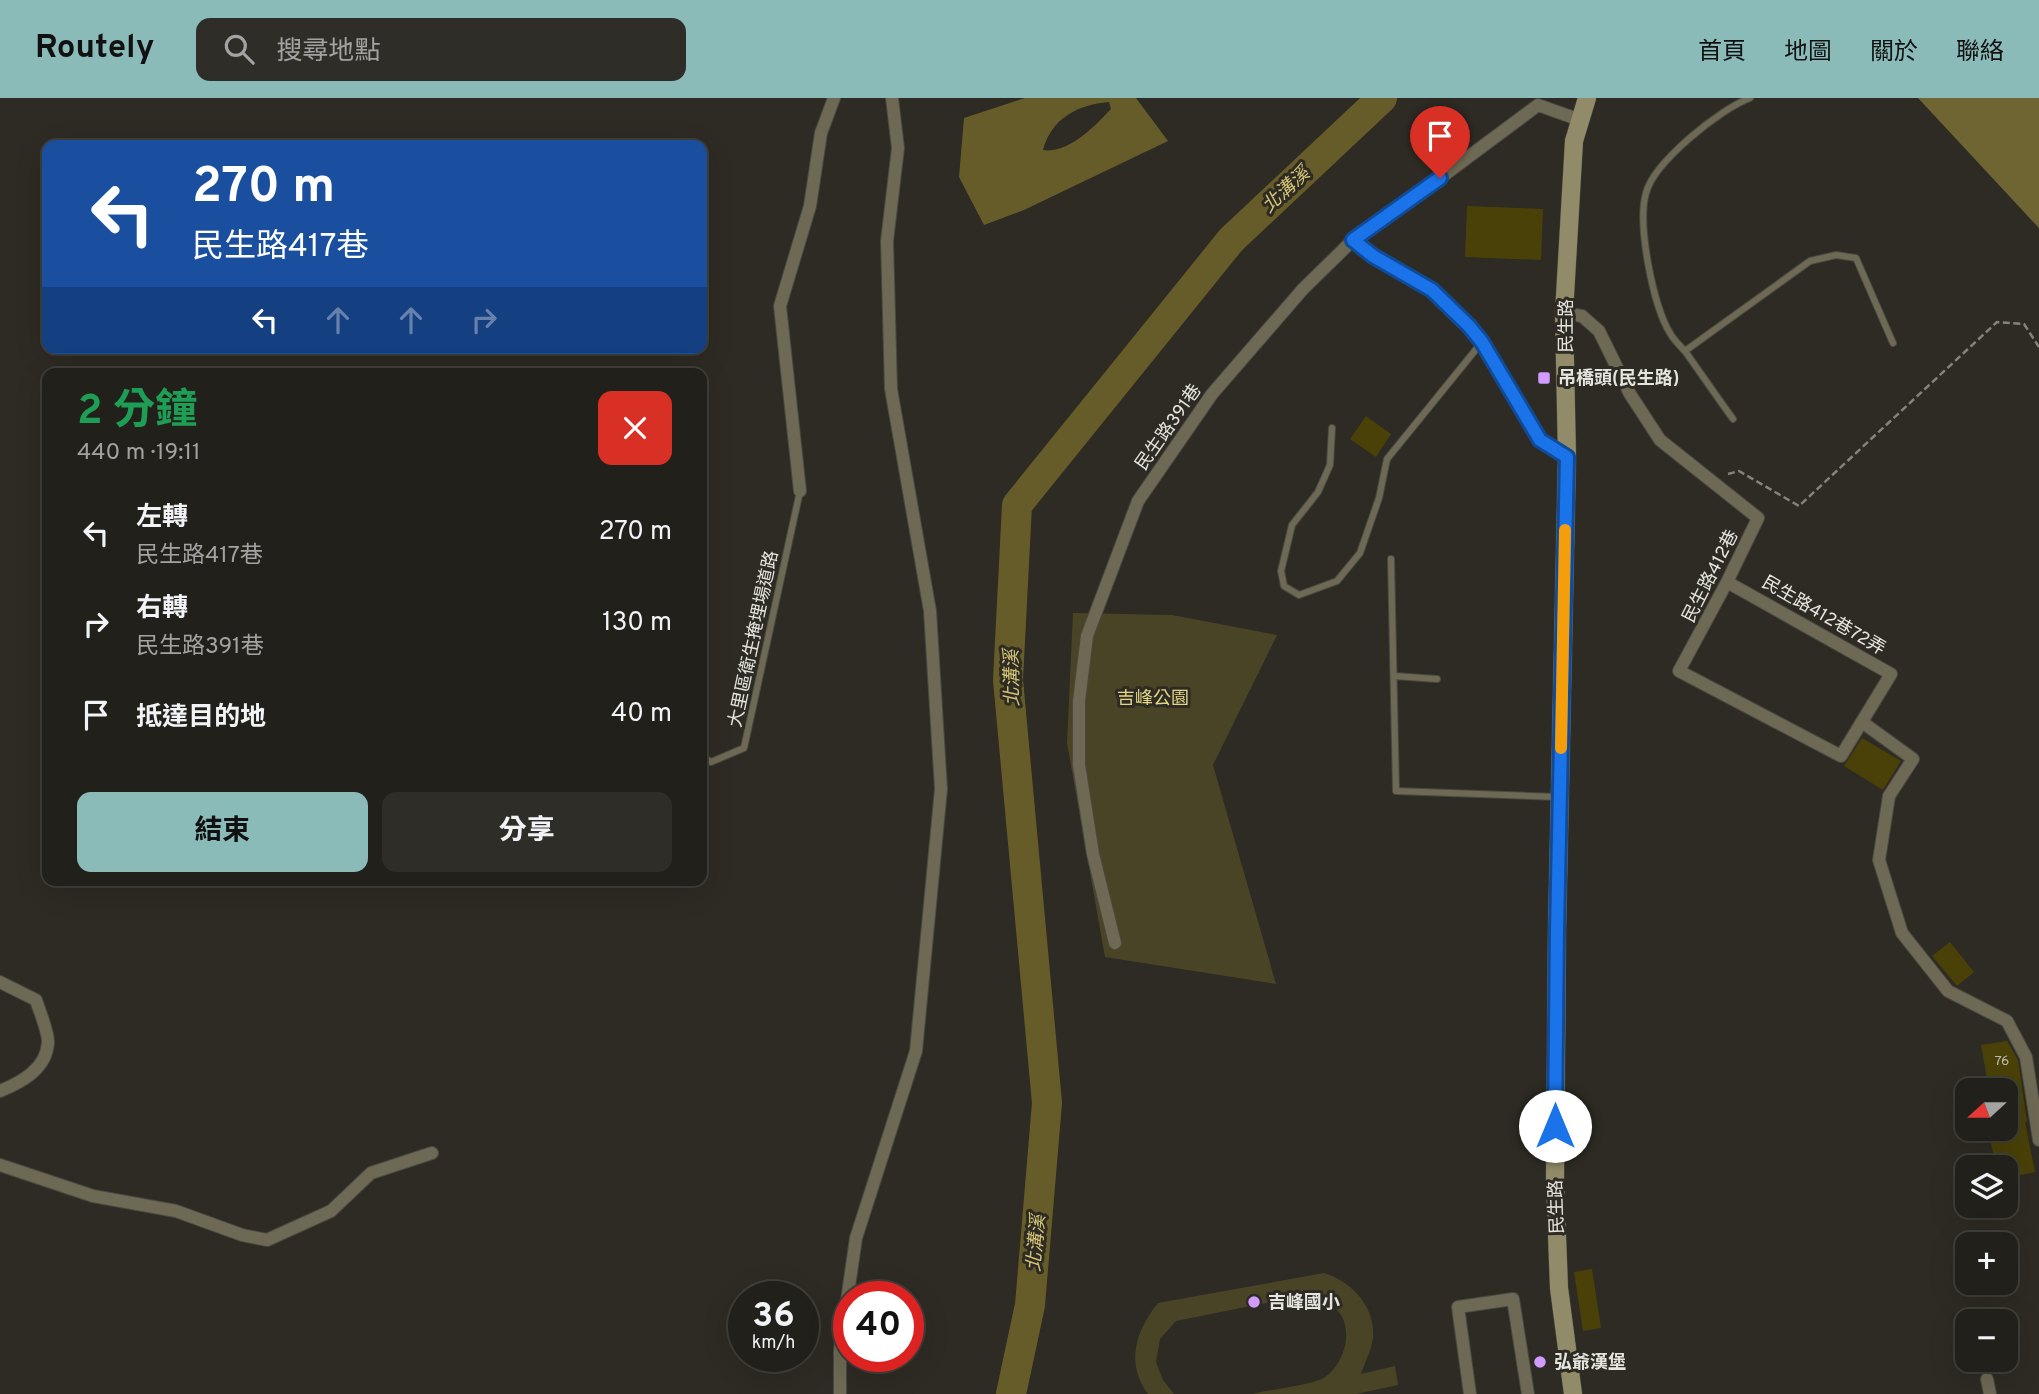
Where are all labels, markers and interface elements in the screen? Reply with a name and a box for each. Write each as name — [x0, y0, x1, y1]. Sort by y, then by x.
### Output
search box — [196, 18, 686, 81]
text: Routely — [35, 28, 154, 70]
icon: search — [220, 30, 258, 68]
text: 搜尋地點 — [276, 36, 381, 69]
text: 首頁 — [1698, 38, 1746, 68]
text: 地圖 — [1784, 38, 1832, 68]
text: 關於 — [1870, 38, 1918, 68]
text: 聯絡 — [1956, 38, 2004, 68]
pin — [1410, 106, 1470, 178]
icon: arrive — [1421, 117, 1459, 155]
text: 270 m — [192, 158, 335, 220]
water label: 北溝溪 — [1257, 160, 1318, 219]
icon: left — [77, 168, 168, 259]
text: 民生路417巷 — [192, 228, 368, 268]
street label: 民生路 — [1556, 299, 1579, 353]
icon: left — [246, 301, 284, 339]
icon: ahead — [319, 301, 357, 339]
icon: ahead — [392, 301, 430, 339]
icon: right — [465, 301, 503, 339]
place label: 吊橋頭(民生路) — [1558, 368, 1679, 391]
marker: 吊橋頭(民生路) — [1536, 370, 1552, 386]
street label: 民生路391巷 — [1131, 380, 1207, 475]
text: 2 分鐘 — [77, 386, 197, 439]
button: close — [598, 391, 672, 465]
text: 440 m · 19:11 — [77, 439, 201, 468]
text: 左轉 — [136, 502, 188, 535]
icon: left — [77, 514, 115, 552]
text: 270 m — [599, 516, 672, 549]
street label: 民生路412巷 — [1678, 526, 1744, 627]
text: 民生路417巷 — [136, 542, 263, 571]
street label: 大里區衛生掩埋場道路 — [725, 549, 784, 730]
street label: 民生路412巷72弄 — [1757, 572, 1889, 661]
text: 右轉 — [136, 593, 188, 626]
icon: right — [77, 605, 115, 643]
text: 130 m — [602, 607, 672, 640]
text: 民生路391巷 — [136, 633, 264, 662]
water label: 北溝溪 — [1000, 646, 1025, 707]
park label: 吉峰公園 — [1117, 688, 1189, 711]
icon: arrive — [77, 696, 115, 734]
text: 40 m — [611, 698, 672, 731]
text: 抵達目的地 — [136, 702, 266, 735]
button: 結束 — [77, 792, 368, 872]
button: 分享 — [382, 792, 672, 872]
house number: 76 — [1995, 1053, 2009, 1070]
north arrow — [1955, 1078, 2018, 1141]
map controls — [1955, 1078, 2018, 1372]
position arrow — [1518, 1089, 1592, 1163]
button: layers — [1955, 1155, 2018, 1218]
street label: 民生路 — [1545, 1180, 1570, 1234]
water label: 北溝溪 — [1023, 1211, 1052, 1273]
button: + — [1955, 1232, 2018, 1295]
speed limit sign: 40 — [833, 1281, 924, 1372]
place label: 吉峰國小 — [1268, 1292, 1340, 1315]
marker: 吉峰國小 — [1246, 1294, 1262, 1310]
text: 36 — [752, 1295, 795, 1339]
button: − — [1955, 1309, 2018, 1372]
text: km/h — [752, 1332, 795, 1355]
place label: 弘爺漢堡 — [1554, 1352, 1626, 1375]
marker: 弘爺漢堡 — [1532, 1354, 1548, 1370]

